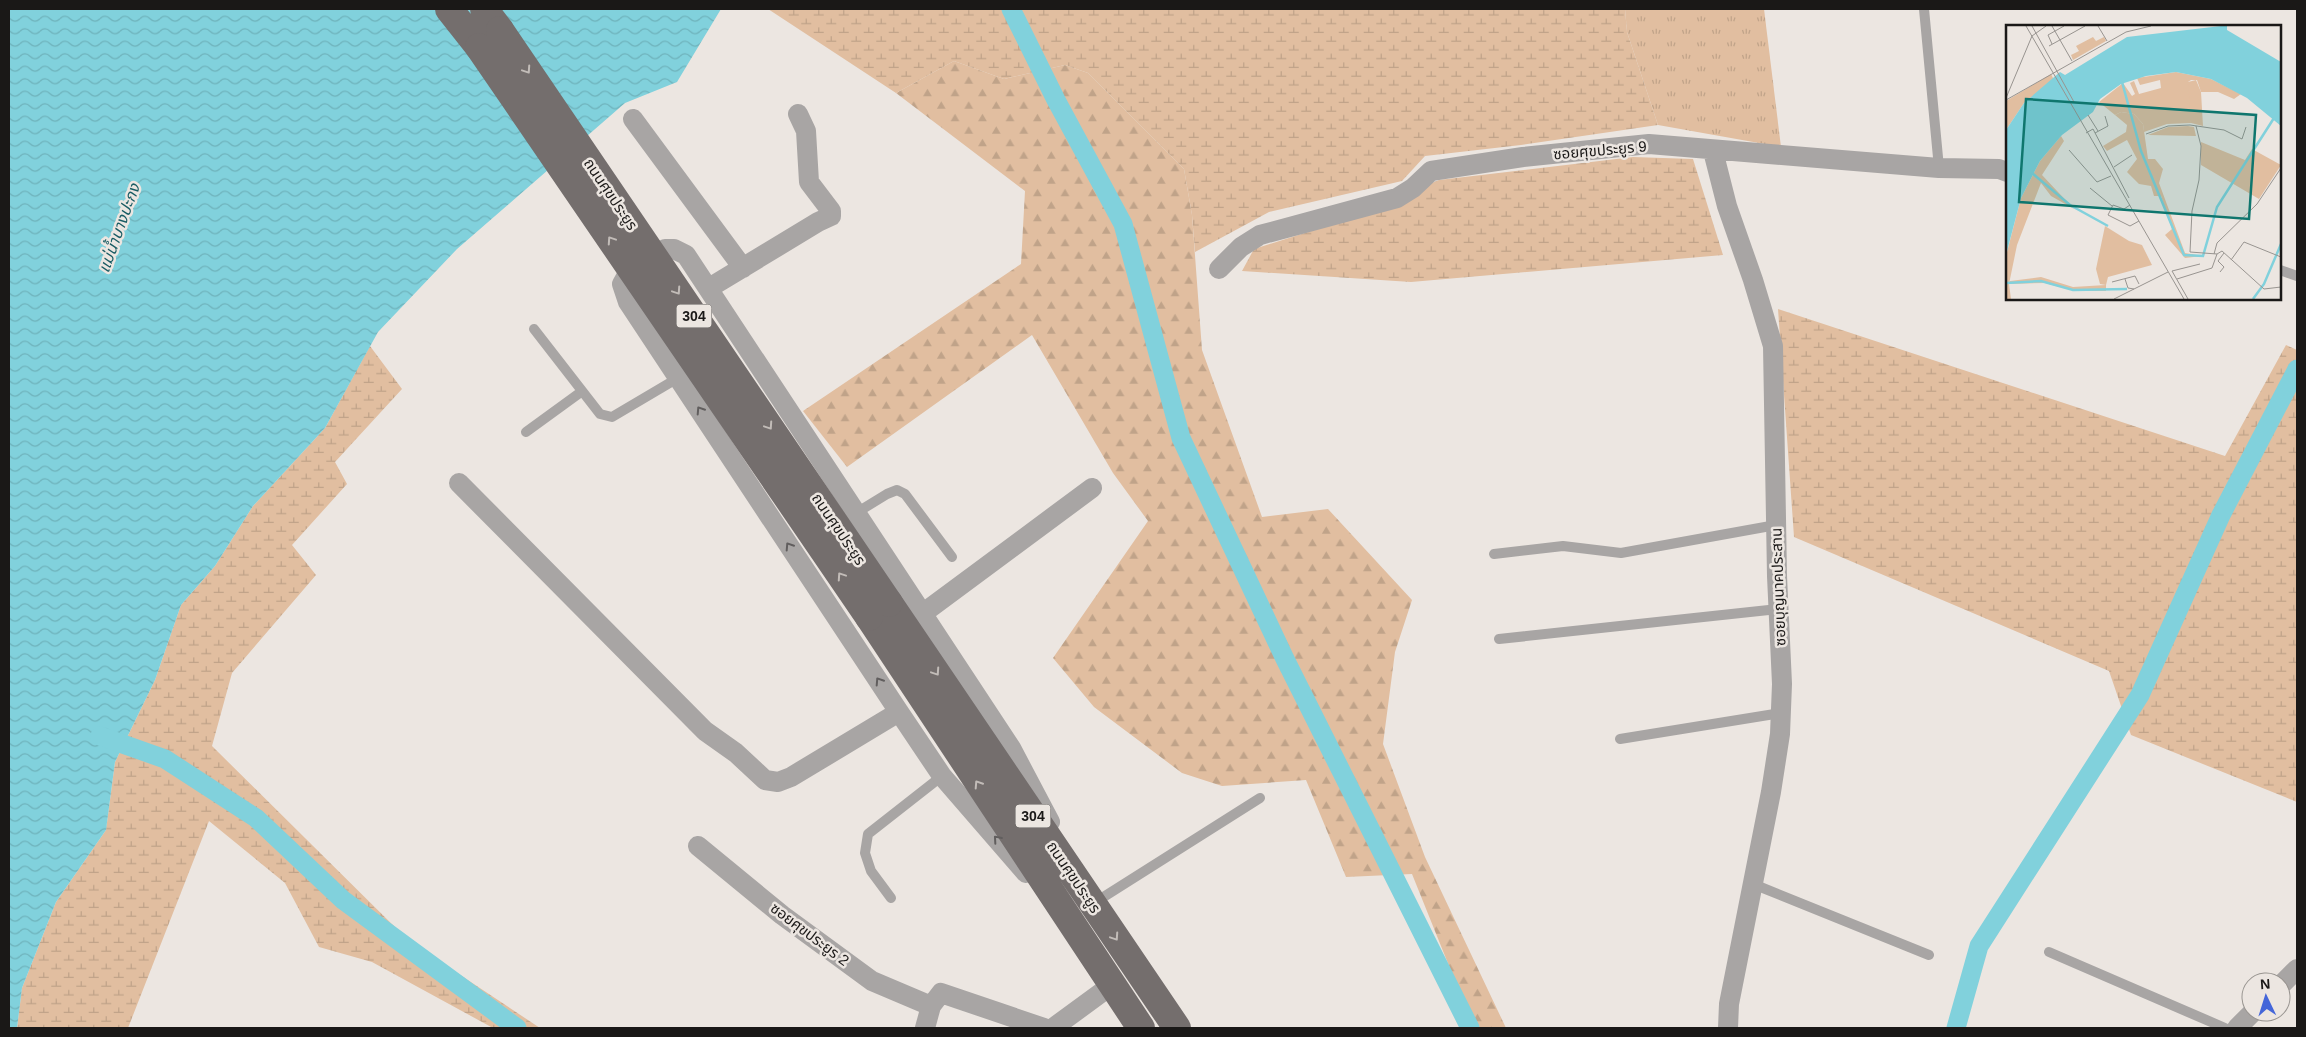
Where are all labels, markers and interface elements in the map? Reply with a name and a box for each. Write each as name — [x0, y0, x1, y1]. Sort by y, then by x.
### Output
inset map — [2006, 25, 2281, 300]
one-way arrow — [521, 64, 530, 74]
street label: ซอยศุขประยูร 9 — [1553, 137, 1648, 164]
street label: ถนนศุขประยูร — [580, 155, 641, 234]
water label: แม่น้ำบางปะกง — [92, 179, 143, 275]
one-way arrow — [608, 237, 617, 246]
one-way arrow — [671, 286, 681, 295]
road number: 304 — [676, 304, 712, 328]
one-way arrow — [696, 407, 706, 416]
one-way arrow — [763, 420, 772, 430]
street label: ถนนศุขประยูร — [808, 490, 869, 569]
street label: ซอยบุญนาคประสาน — [1767, 528, 1790, 646]
one-way arrow — [786, 542, 795, 552]
one-way arrow — [838, 573, 847, 582]
one-way arrow — [930, 666, 939, 676]
one-way arrow — [876, 678, 885, 687]
one-way arrow — [975, 780, 985, 789]
road number: 304 — [1016, 804, 1050, 828]
one-way arrow — [994, 836, 1003, 845]
street label: ถนนศุขประยูร — [1043, 838, 1104, 917]
street label: ซอยศุขประยูร 2 — [767, 899, 853, 970]
one-way arrow — [1109, 932, 1118, 941]
north arrow — [2241, 972, 2291, 1022]
text: N — [2259, 976, 2271, 992]

